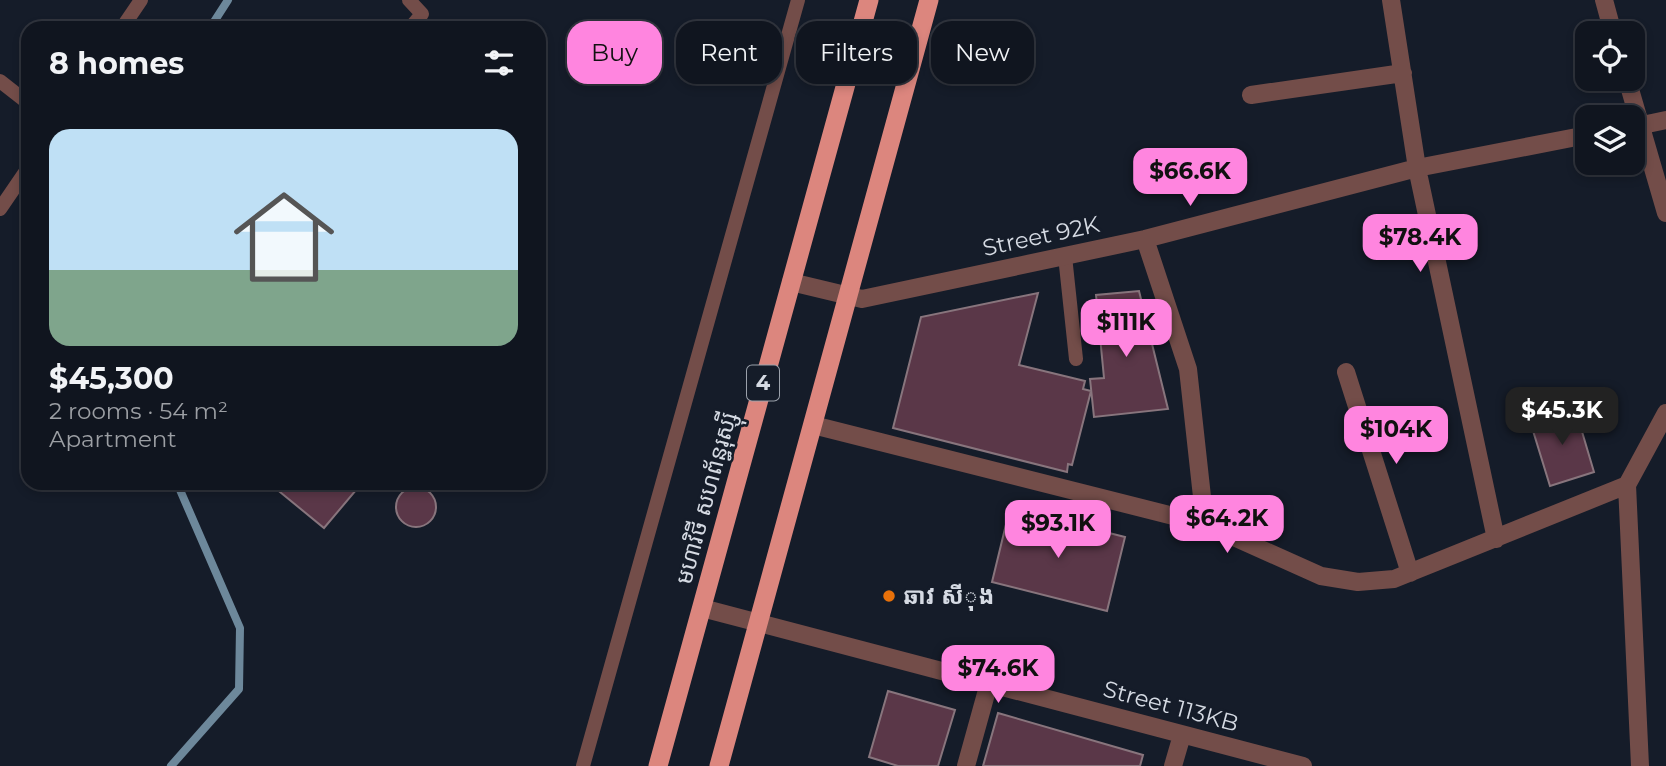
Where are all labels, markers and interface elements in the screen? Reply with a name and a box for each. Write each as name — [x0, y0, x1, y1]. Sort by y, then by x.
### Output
chip: Buy — [567, 21, 662, 84]
chip: Rent — [676, 21, 782, 84]
chip: Filters — [796, 21, 917, 84]
chip: New — [931, 21, 1034, 84]
map controls — [1575, 21, 1645, 175]
button: locate — [1575, 21, 1645, 91]
icon: filters — [480, 44, 518, 82]
text: 8 homes — [49, 45, 184, 82]
button: layers — [1575, 105, 1645, 175]
pin: $66.6K — [1133, 148, 1247, 208]
text: $66.6K — [1149, 157, 1231, 185]
icon: home — [221, 174, 347, 300]
street label: Street 92K — [980, 210, 1103, 262]
pin: $78.4K — [1363, 215, 1477, 274]
text: $78.4K — [1379, 223, 1461, 251]
pin: $111K — [1077, 300, 1175, 359]
text: $111K — [1097, 308, 1155, 336]
text: $45,300 — [49, 360, 174, 397]
road number: 4 — [747, 366, 779, 400]
pin: $45.3K — [1505, 388, 1619, 447]
text: $45.3K — [1521, 396, 1603, 424]
text: 2 rooms · 54 m² — [49, 397, 228, 425]
pin: $104K — [1347, 406, 1445, 466]
street label: មហាវិថី សហព័ន្ធរុស្ស៊ី — [669, 408, 748, 589]
text: $104K — [1360, 415, 1432, 443]
text: Apartment — [49, 425, 177, 453]
pin: $64.2K — [1170, 496, 1284, 555]
pin: $93.1K — [1001, 500, 1115, 560]
text: $64.2K — [1186, 504, 1268, 532]
text: $93.1K — [1021, 509, 1095, 537]
place label: ឆាវ សីុង — [903, 582, 994, 611]
marker: ឆាវ សីុង — [881, 588, 897, 604]
pin: $74.6K — [941, 646, 1055, 705]
text: $74.6K — [958, 654, 1038, 682]
street label: Street 113KB — [1100, 675, 1242, 737]

